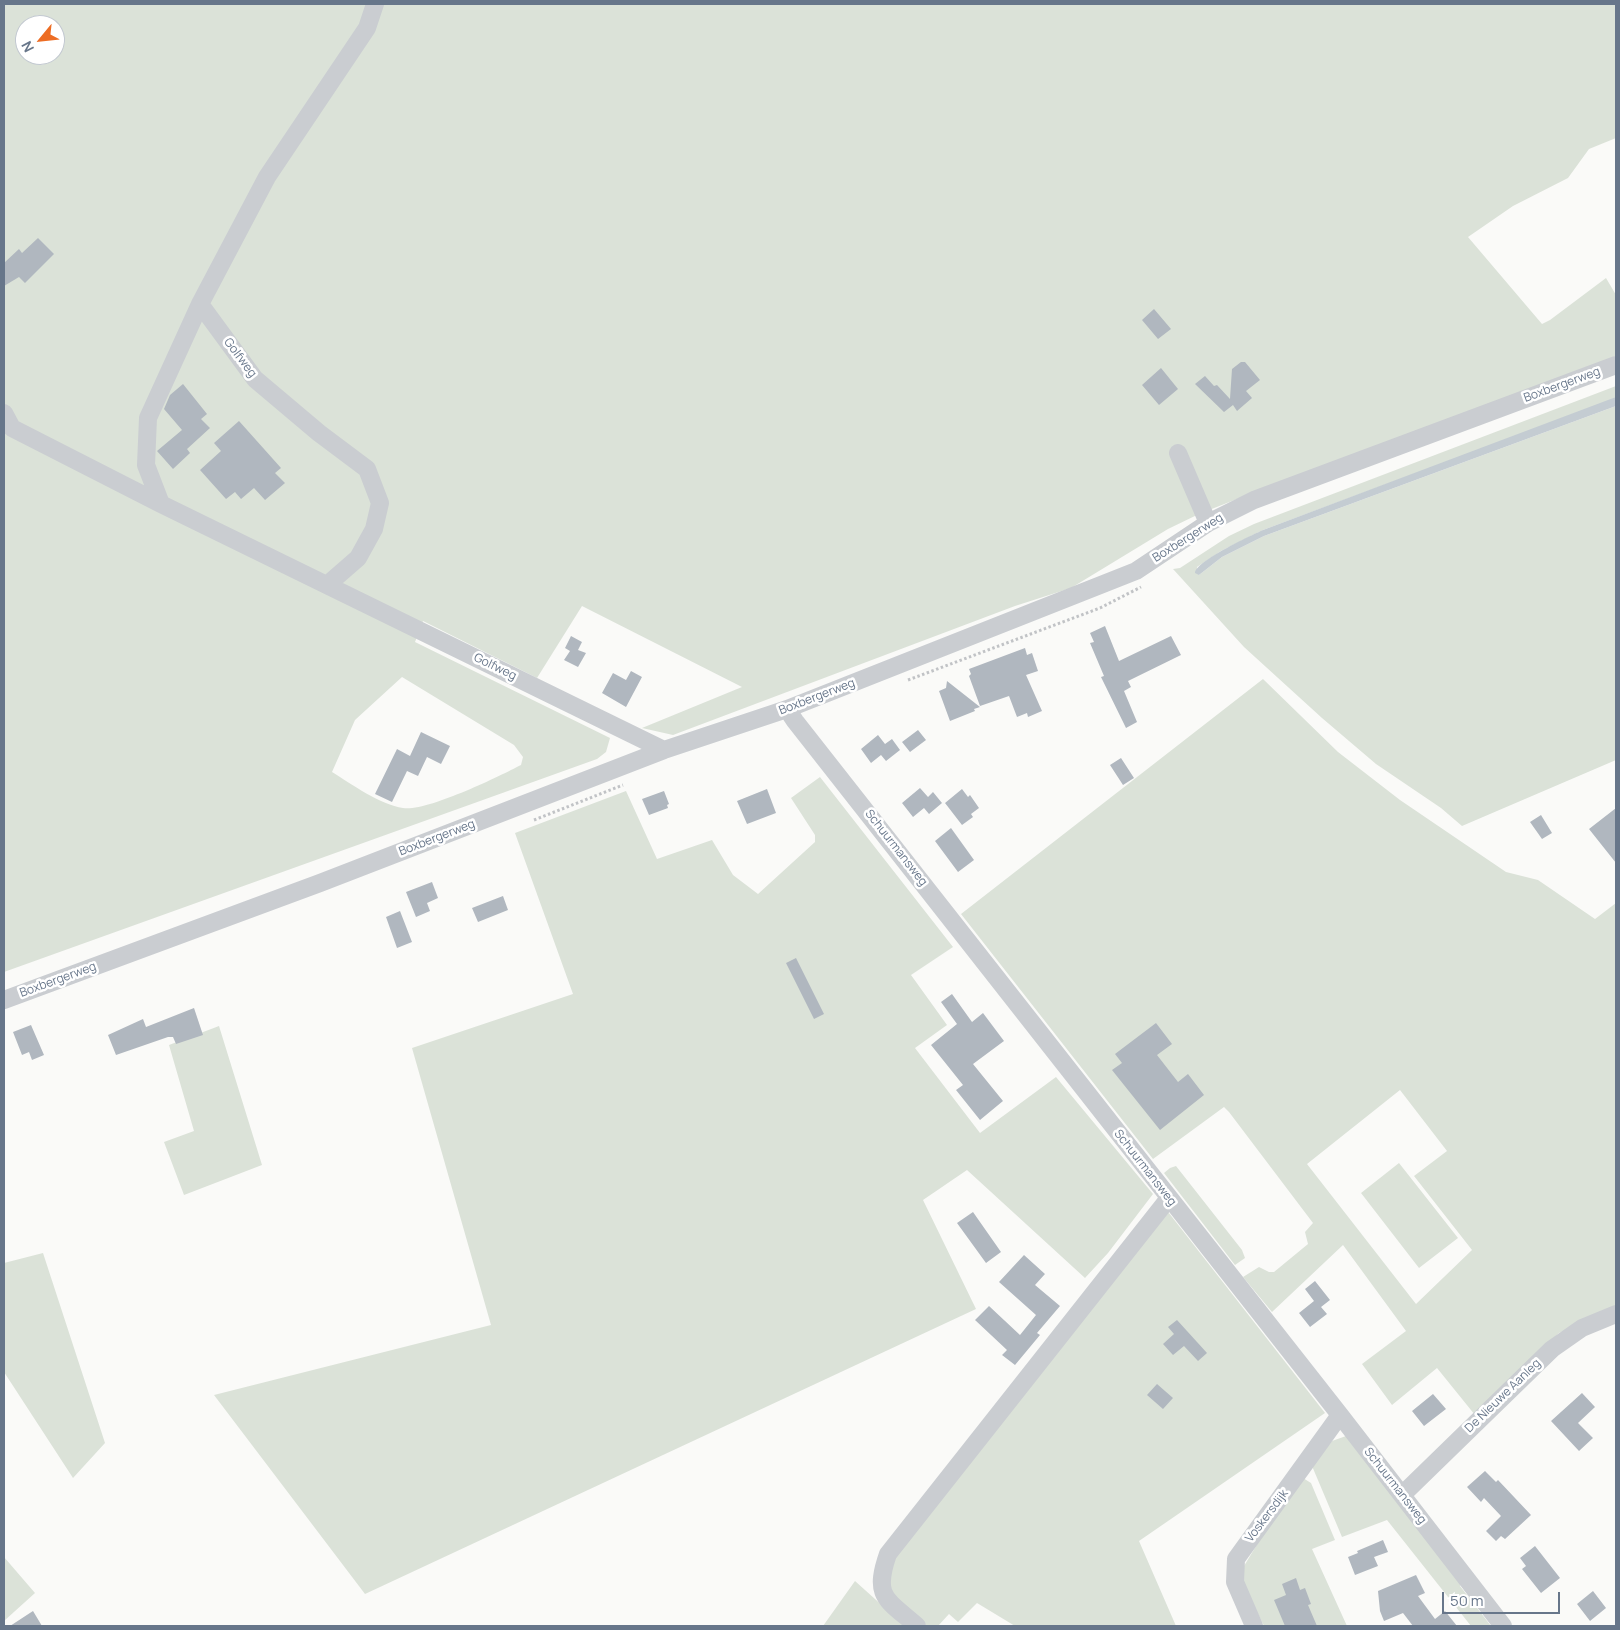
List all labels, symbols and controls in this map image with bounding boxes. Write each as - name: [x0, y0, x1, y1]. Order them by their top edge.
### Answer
- north arrow: [15, 15, 65, 65]
- text: N: [16, 38, 38, 56]
- street label: Golfweg: [220, 335, 260, 381]
- street label: Boxbergerweg: [1522, 364, 1602, 406]
- street label: Boxbergerweg: [1150, 511, 1226, 565]
- street label: Golfweg: [471, 651, 519, 683]
- street label: Boxbergerweg: [777, 676, 857, 718]
- street label: Schuurmansweg: [862, 807, 930, 889]
- street label: Boxbergerweg: [397, 817, 477, 859]
- street label: Boxbergerweg: [18, 959, 98, 1001]
- street label: Schuurmansweg: [1111, 1127, 1179, 1209]
- street label: De Nieuwe Aanleg: [1462, 1356, 1544, 1436]
- street label: Schuurmansweg: [1361, 1445, 1429, 1527]
- street label: Voskersdijk: [1243, 1487, 1291, 1545]
- scale bar: [1445, 1582, 1562, 1614]
- text: 50 m: [1450, 1590, 1484, 1611]

